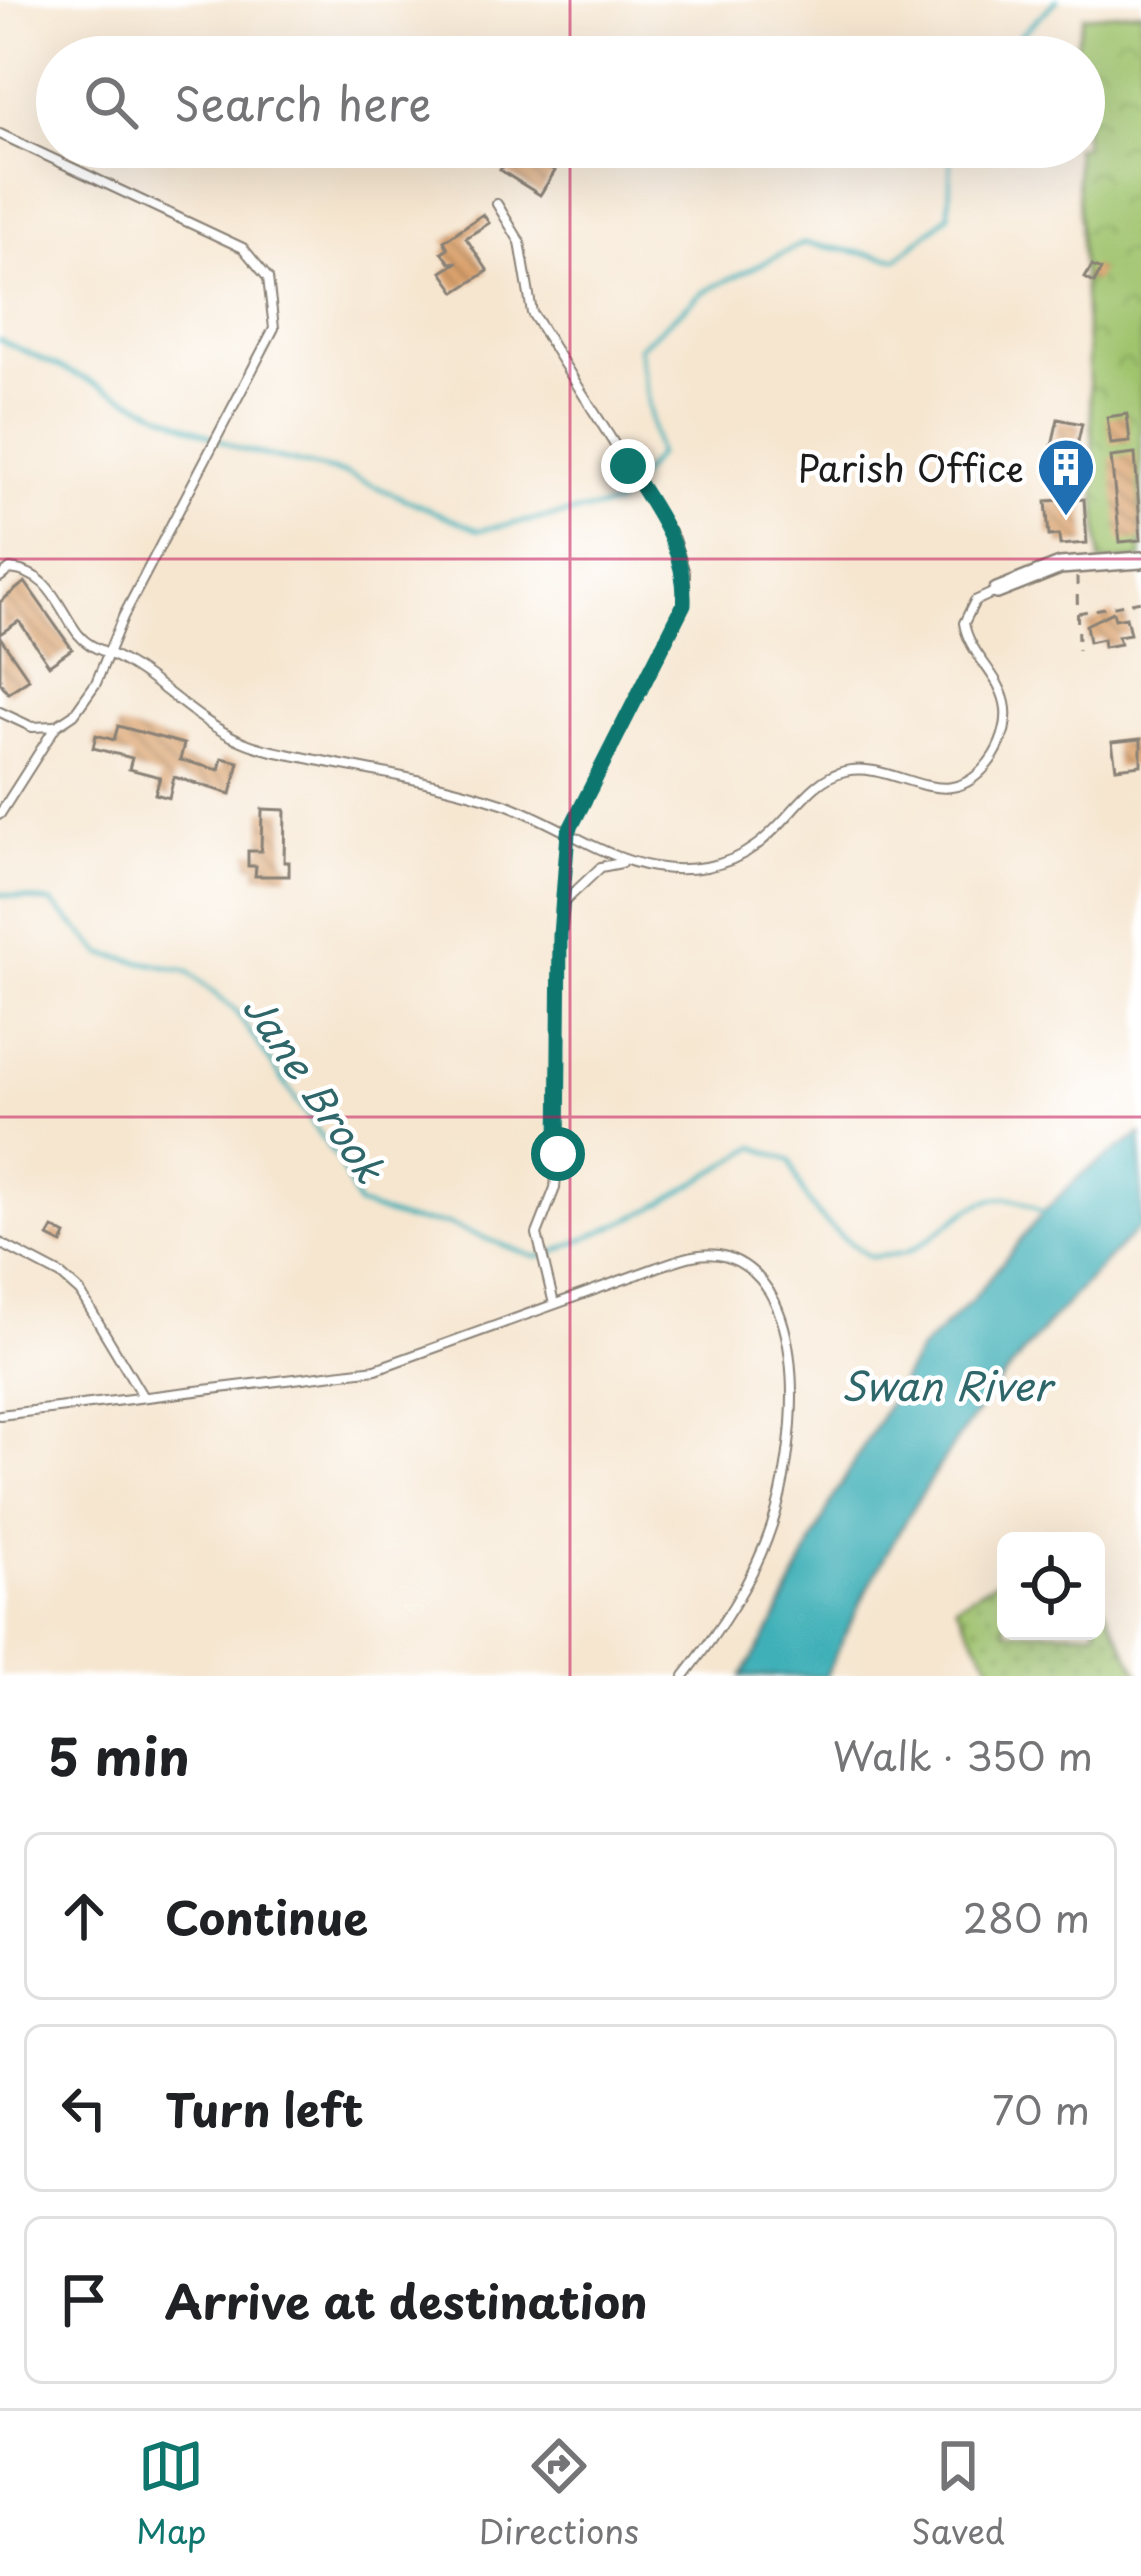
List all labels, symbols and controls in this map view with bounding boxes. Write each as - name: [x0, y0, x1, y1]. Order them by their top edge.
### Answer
- search box: [36, 36, 1105, 168]
- text: Search here: [174, 68, 431, 136]
- icon: search: [78, 69, 144, 135]
- building icon: Parish Office: [1035, 436, 1097, 518]
- route end: [601, 439, 655, 493]
- place label: Parish Office: [798, 440, 1024, 494]
- water label: Jane Brook: [230, 981, 401, 1195]
- route start: [531, 1127, 585, 1181]
- water label: Swan River: [841, 1355, 1057, 1414]
- map controls: [997, 1532, 1105, 1640]
- button: locate: [997, 1532, 1105, 1640]
- text: 5 min: [48, 1716, 190, 1793]
- text: Walk · 350 m: [833, 1725, 1093, 1784]
- text: Continue: [165, 1882, 368, 1950]
- icon: ahead: [51, 1883, 117, 1949]
- text: 280 m: [963, 1887, 1090, 1946]
- text: Turn left: [165, 2074, 364, 2142]
- icon: left: [51, 2075, 117, 2141]
- text: 70 m: [992, 2079, 1090, 2138]
- text: Arrive at destination: [165, 2266, 648, 2334]
- icon: arrive: [51, 2267, 117, 2333]
- tab: Map: [136, 2433, 207, 2555]
- tab: Directions: [479, 2433, 639, 2555]
- tab: Saved: [911, 2433, 1005, 2555]

